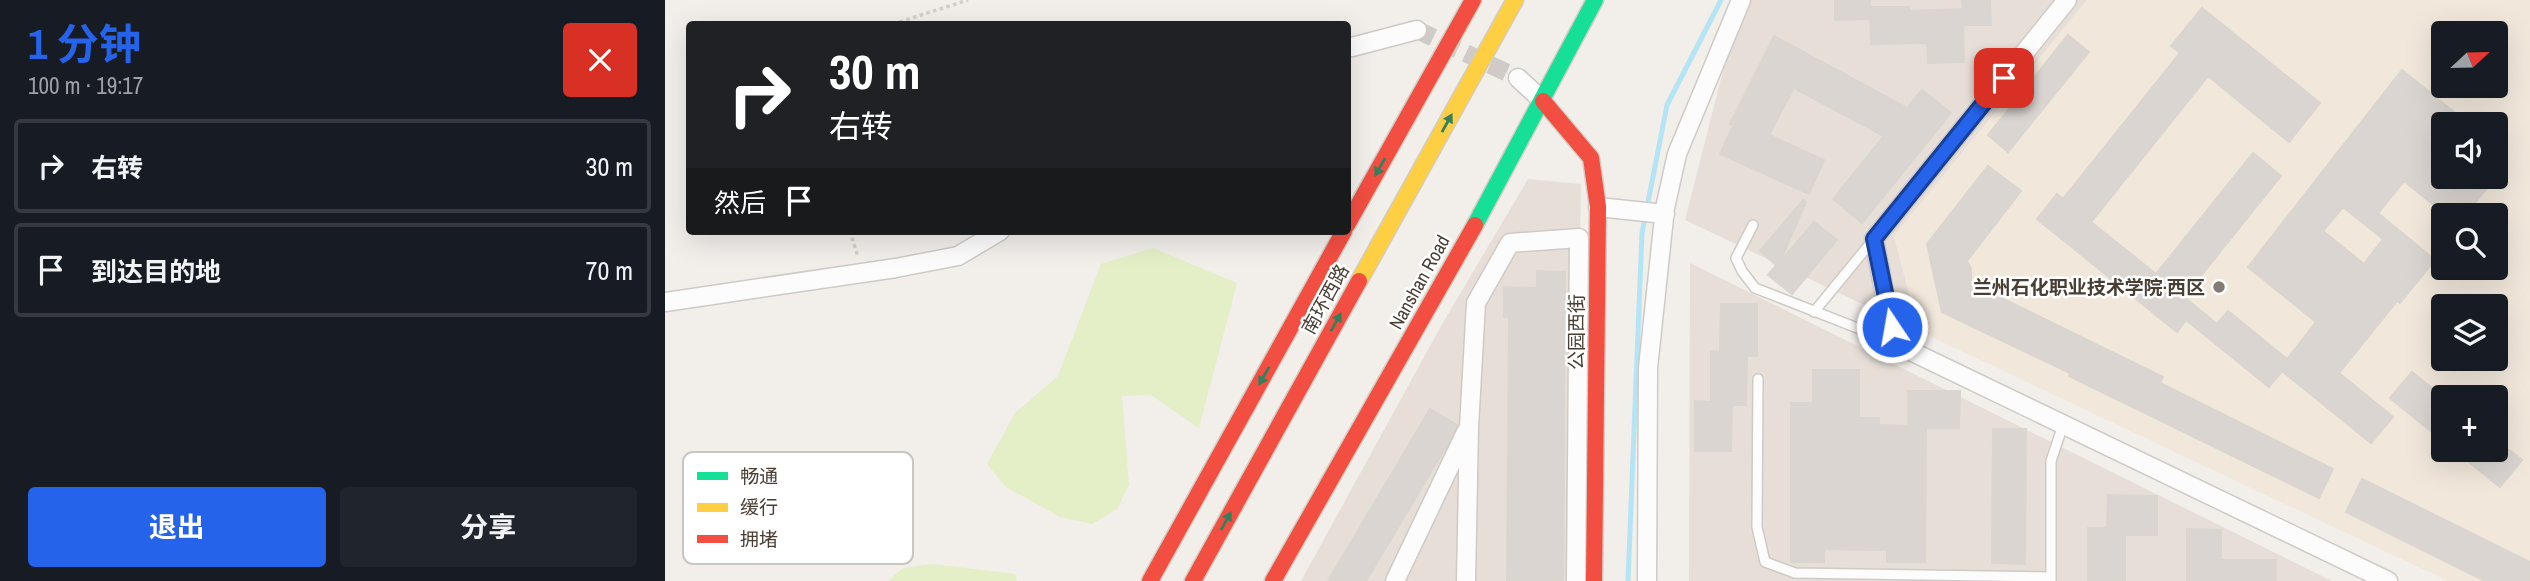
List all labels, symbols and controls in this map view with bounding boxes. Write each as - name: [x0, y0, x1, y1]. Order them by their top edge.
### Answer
- text: 1 分钟: [28, 16, 141, 72]
- north arrow: [2431, 21, 2508, 98]
- map controls: [2431, 21, 2508, 462]
- button: close: [563, 23, 637, 97]
- text: 30 m: [829, 38, 921, 104]
- pin: [1974, 48, 2034, 108]
- icon: right: [714, 49, 805, 140]
- icon: arrive: [1985, 59, 2023, 97]
- text: 100 m · 19:17: [28, 70, 143, 101]
- text: 右转: [829, 105, 893, 148]
- button: sound: [2431, 112, 2508, 189]
- one-way arrow: [1441, 114, 1453, 133]
- icon: right: [32, 147, 70, 185]
- text: 30 m: [586, 149, 633, 184]
- text: 右转: [91, 150, 143, 185]
- one-way arrow: [1374, 157, 1386, 177]
- icon: arrive: [780, 182, 818, 220]
- text: 然后: [714, 185, 766, 220]
- button: search: [2431, 203, 2508, 280]
- street label: Nanshan Road: [1382, 230, 1456, 334]
- icon: arrive: [32, 251, 70, 289]
- text: 70 m: [586, 253, 633, 288]
- text: 到达目的地: [91, 254, 221, 289]
- street label: 南环西路: [1295, 259, 1355, 339]
- place label: 兰州石化职业技术学院·西区: [1973, 274, 2205, 300]
- marker: 兰州石化职业技术学院·西区: [2211, 279, 2227, 295]
- position arrow: [1855, 290, 1929, 364]
- street label: 公园西街: [1563, 294, 1589, 370]
- button: layers: [2431, 294, 2508, 371]
- one-way arrow: [1330, 313, 1342, 332]
- one-way arrow: [1258, 367, 1270, 386]
- button: +: [2431, 385, 2508, 462]
- legend: [683, 452, 913, 564]
- text: 畅通: [740, 463, 778, 489]
- button: 退出: [28, 487, 326, 567]
- button: 分享: [340, 487, 637, 567]
- text: 缓行: [740, 494, 778, 520]
- one-way arrow: [1220, 512, 1232, 531]
- text: 拥堵: [740, 526, 778, 552]

